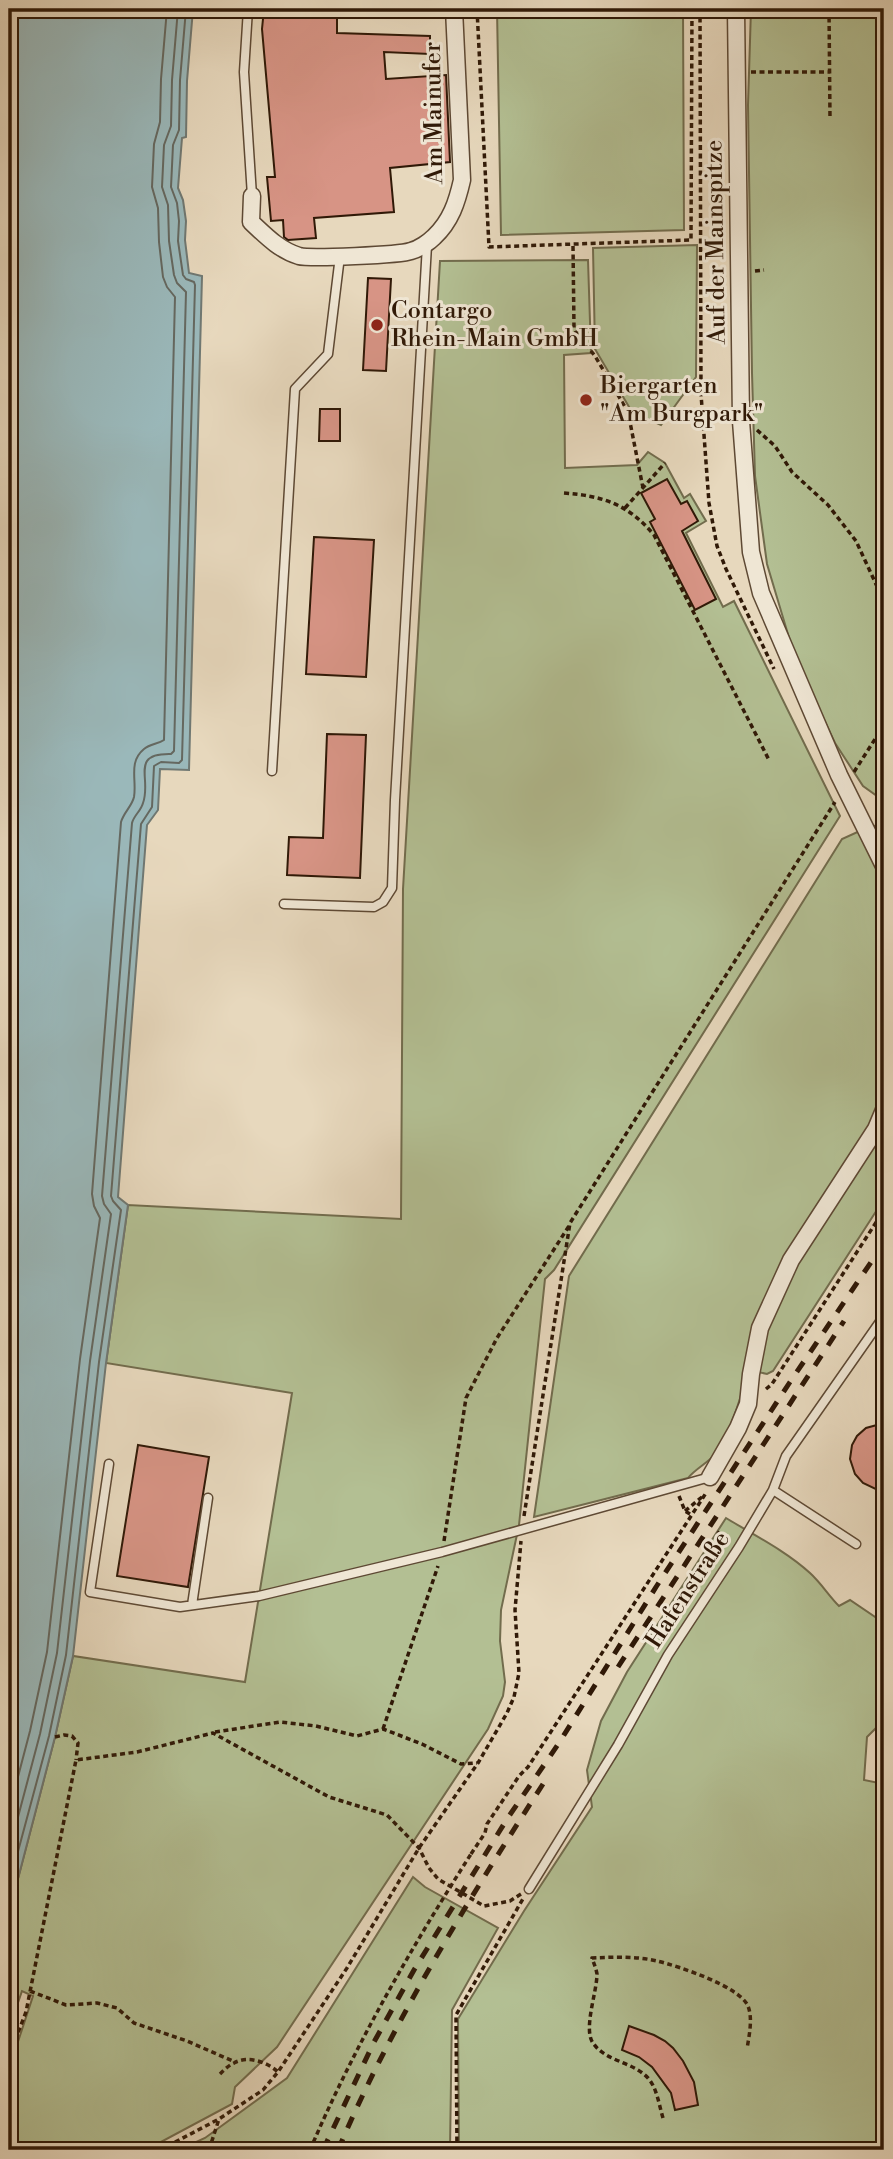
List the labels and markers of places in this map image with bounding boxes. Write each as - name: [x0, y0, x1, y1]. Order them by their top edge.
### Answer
- place label: Contargo Rhein-Main GmbH: [391, 296, 598, 354]
- marker: Contargo Rhein-Main GmbH: [369, 317, 385, 333]
- place label: Biergarten "Am Burgpark": [599, 371, 763, 429]
- marker: Biergarten "Am Burgpark": [578, 392, 594, 408]

